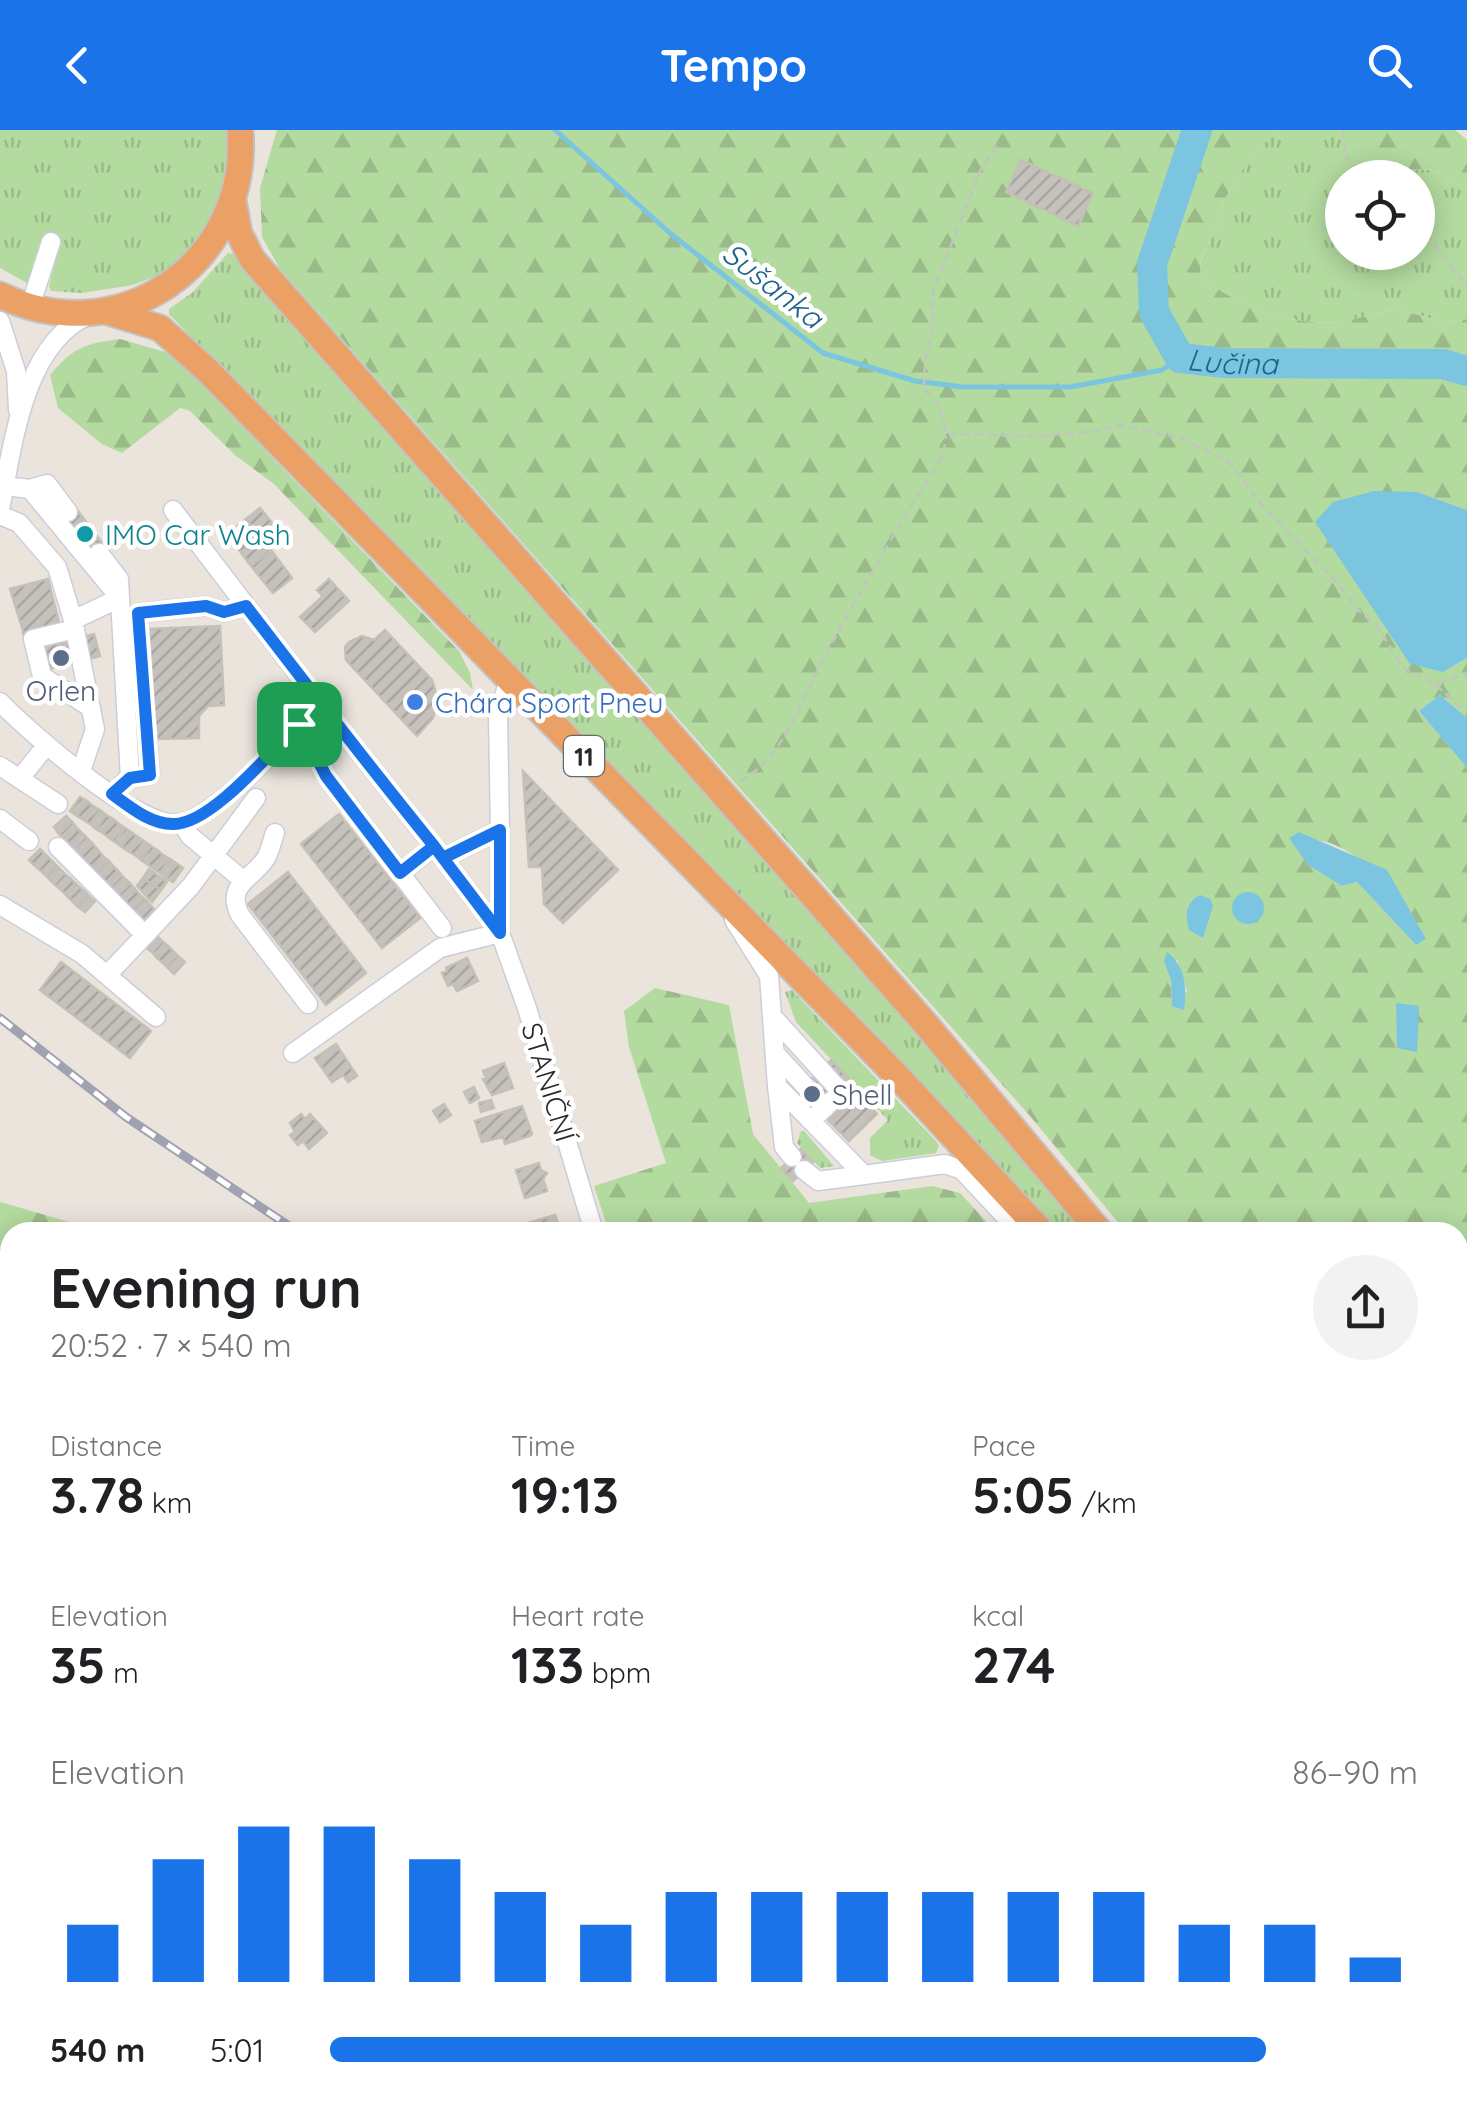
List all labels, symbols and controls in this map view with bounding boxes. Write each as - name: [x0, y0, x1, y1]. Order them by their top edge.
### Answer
- text: Tempo: [660, 37, 807, 93]
- icon: back: [50, 38, 105, 93]
- icon: search: [1362, 38, 1417, 93]
- map controls: [1325, 160, 1435, 270]
- button: locate: [1325, 160, 1435, 270]
- water label: Sušanka: [715, 234, 832, 337]
- water label: Lučina: [1185, 340, 1280, 382]
- place label: IMO Car Wash: [105, 517, 291, 552]
- marker: IMO Car Wash: [74, 523, 96, 545]
- marker: Orlen: [50, 647, 72, 669]
- place label: Orlen: [26, 673, 96, 708]
- pin: [257, 682, 342, 767]
- place label: Chára Sport Pneu: [435, 685, 663, 720]
- marker: Chára Sport Pneu: [404, 691, 426, 713]
- icon: arrive: [272, 697, 327, 752]
- road number: 11: [564, 736, 604, 776]
- street label: STANIČNÍ: [514, 1018, 584, 1147]
- place label: Shell: [832, 1077, 892, 1112]
- marker: Shell: [801, 1083, 823, 1105]
- text: Evening run: [50, 1253, 362, 1322]
- button: share: [1313, 1255, 1418, 1360]
- text: 20:52 · 7 × 540 m: [50, 1325, 292, 1365]
- text: Distance: [50, 1428, 162, 1463]
- text: Time: [511, 1428, 575, 1463]
- text: Pace: [972, 1428, 1036, 1463]
- text: 3.78: [50, 1463, 144, 1526]
- text: 19:13: [511, 1463, 619, 1526]
- text: 5:05: [972, 1463, 1074, 1526]
- text: km: [144, 1485, 192, 1520]
- text: /km: [1074, 1485, 1137, 1520]
- text: Elevation: [50, 1598, 168, 1633]
- text: Heart rate: [511, 1598, 645, 1633]
- text: kcal: [972, 1598, 1024, 1633]
- text: 35: [50, 1633, 106, 1696]
- text: 133: [511, 1633, 584, 1696]
- text: 274: [972, 1633, 1055, 1696]
- text: m: [106, 1655, 139, 1690]
- text: bpm: [584, 1655, 651, 1690]
- text: Elevation: [50, 1752, 185, 1792]
- text: 86–90 m: [1292, 1752, 1418, 1792]
- text: 540 m: [50, 2030, 145, 2070]
- text: 5:01: [210, 2030, 264, 2070]

